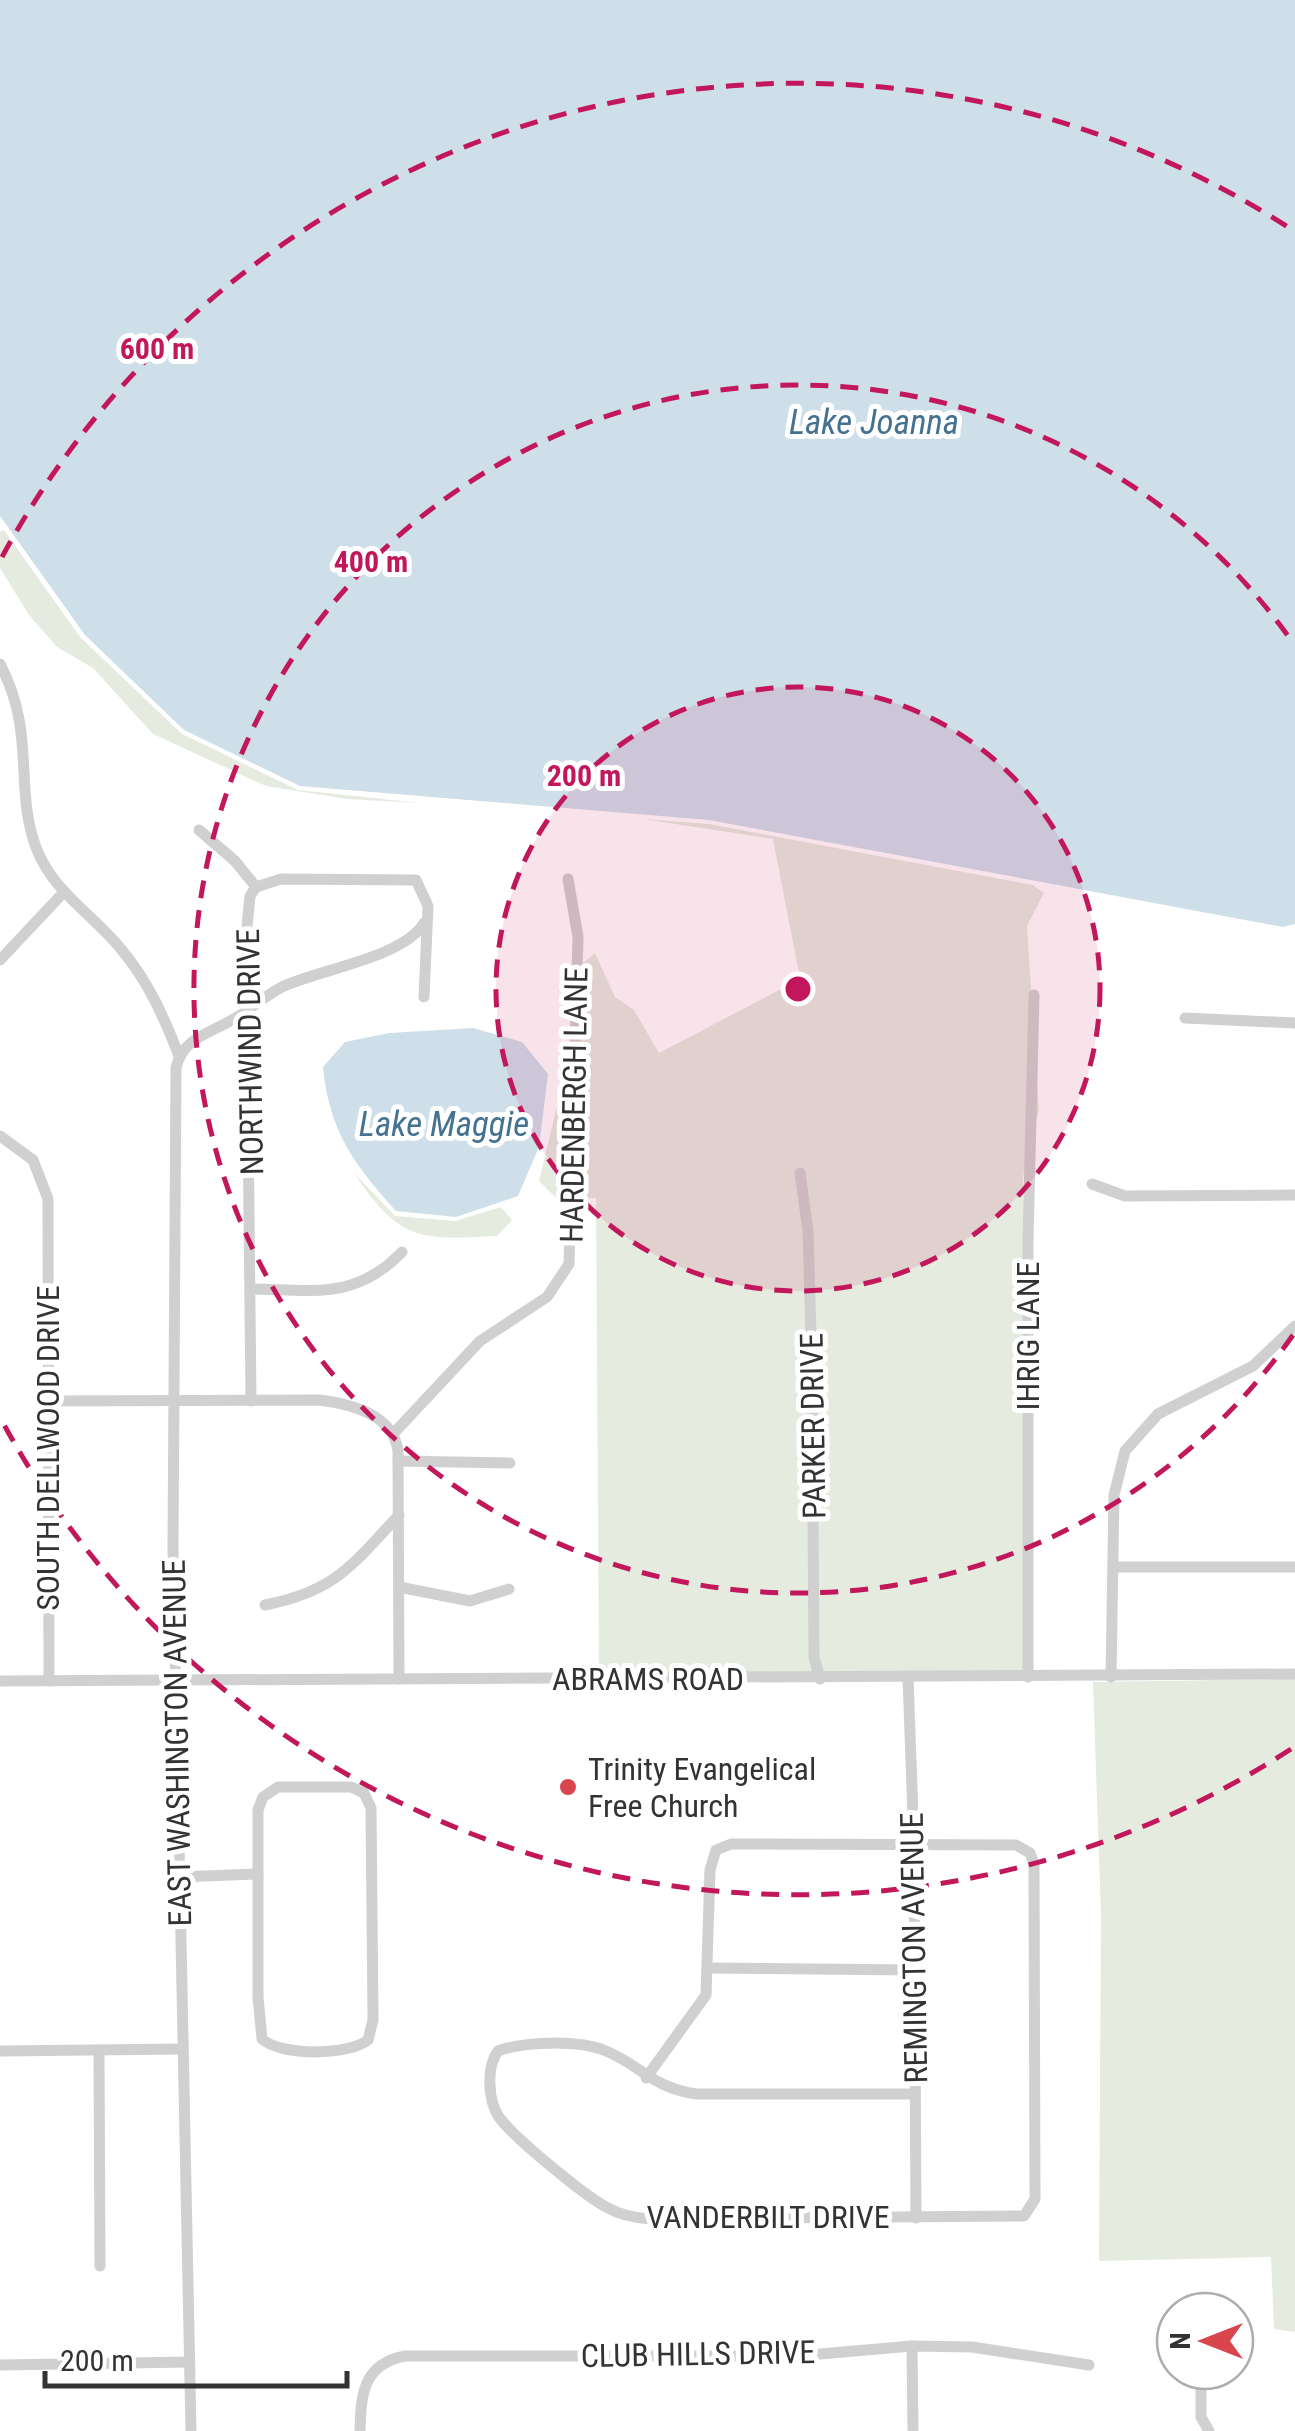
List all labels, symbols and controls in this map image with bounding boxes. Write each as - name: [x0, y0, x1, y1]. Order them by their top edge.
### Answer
- text: 600 m: [120, 331, 194, 366]
- water label: Lake Joanna: [789, 402, 959, 443]
- text: 400 m: [334, 544, 408, 579]
- text: 200 m: [547, 758, 621, 793]
- street label: NORTHWIND DRIVE: [229, 929, 271, 1175]
- street label: HARDENBERGH LANE: [553, 967, 595, 1243]
- centre of rings: [780, 971, 816, 1007]
- water label: Lake Maggie: [359, 1104, 529, 1145]
- street label: IHRIG LANE: [1009, 1262, 1047, 1410]
- street label: SOUTH DELLWOOD DRIVE: [29, 1285, 67, 1611]
- street label: PARKER DRIVE: [792, 1333, 834, 1519]
- street label: EAST WASHINGTON AVENUE: [155, 1559, 199, 1927]
- street label: ABRAMS ROAD: [552, 1660, 744, 1698]
- place label: Trinity Evangelical Free Church: [588, 1750, 816, 1825]
- marker: Trinity Evangelical Free Church: [557, 1776, 579, 1798]
- street label: REMINGTON AVENUE: [893, 1812, 935, 2084]
- street label: VANDERBILT DRIVE: [646, 2198, 890, 2236]
- north arrow: [1155, 2291, 1255, 2391]
- scale bar: [45, 2326, 348, 2388]
- text: N: [1164, 2332, 1197, 2350]
- street label: CLUB HILLS DRIVE: [580, 2333, 816, 2375]
- text: 200 m: [60, 2343, 134, 2378]

